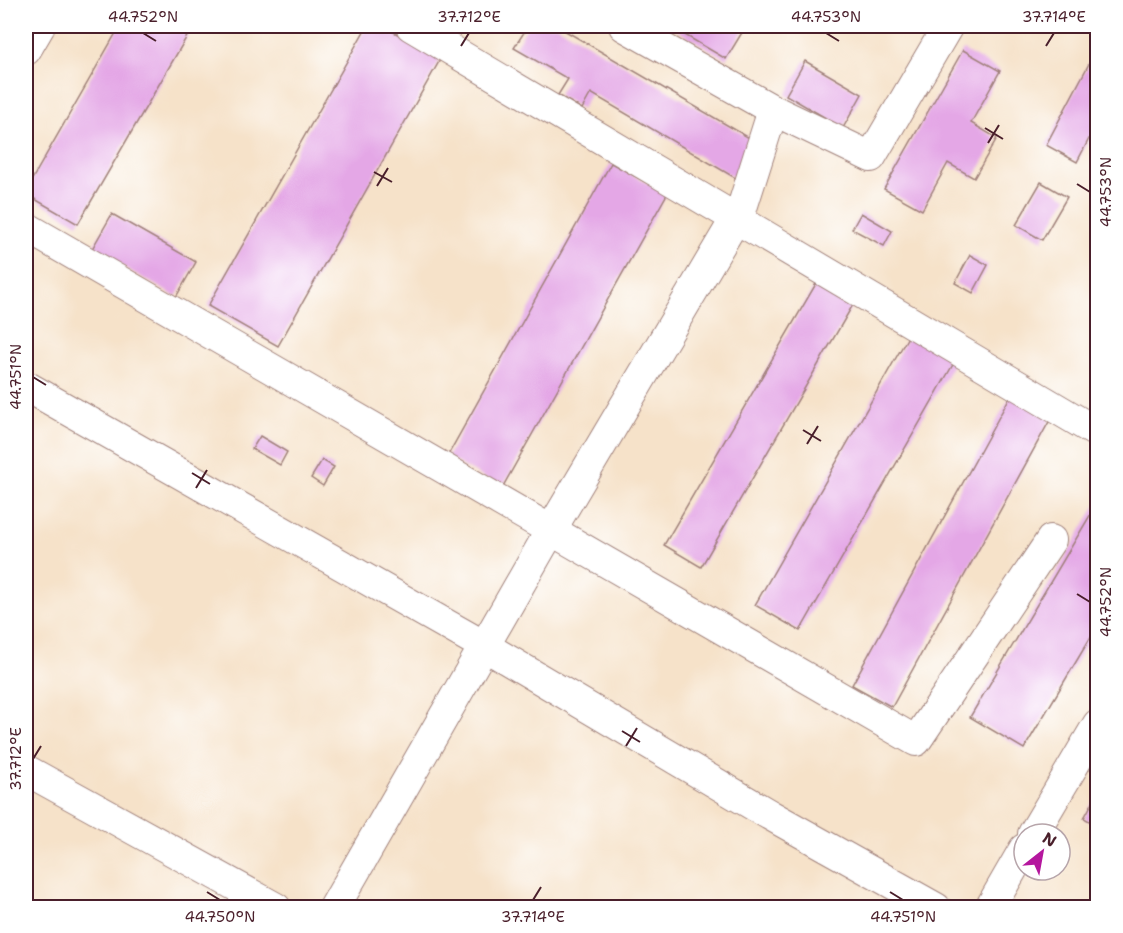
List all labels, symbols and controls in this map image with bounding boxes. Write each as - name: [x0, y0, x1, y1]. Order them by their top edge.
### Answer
- text: 44.752°N: [108, 7, 178, 27]
- text: 37.712°E: [437, 7, 501, 27]
- text: 44.753°N: [791, 7, 861, 27]
- text: 37.714°E: [1022, 7, 1086, 27]
- text: 44.753°N: [1096, 157, 1116, 227]
- text: 44.751°N: [6, 344, 26, 410]
- text: 44.752°N: [1096, 567, 1116, 637]
- text: 37.712°E: [6, 727, 26, 791]
- north arrow: [1012, 822, 1072, 882]
- text: N: [1039, 827, 1060, 852]
- text: 44.750°N: [185, 907, 255, 927]
- text: 37.714°E: [501, 907, 565, 927]
- text: 44.751°N: [870, 907, 936, 927]

